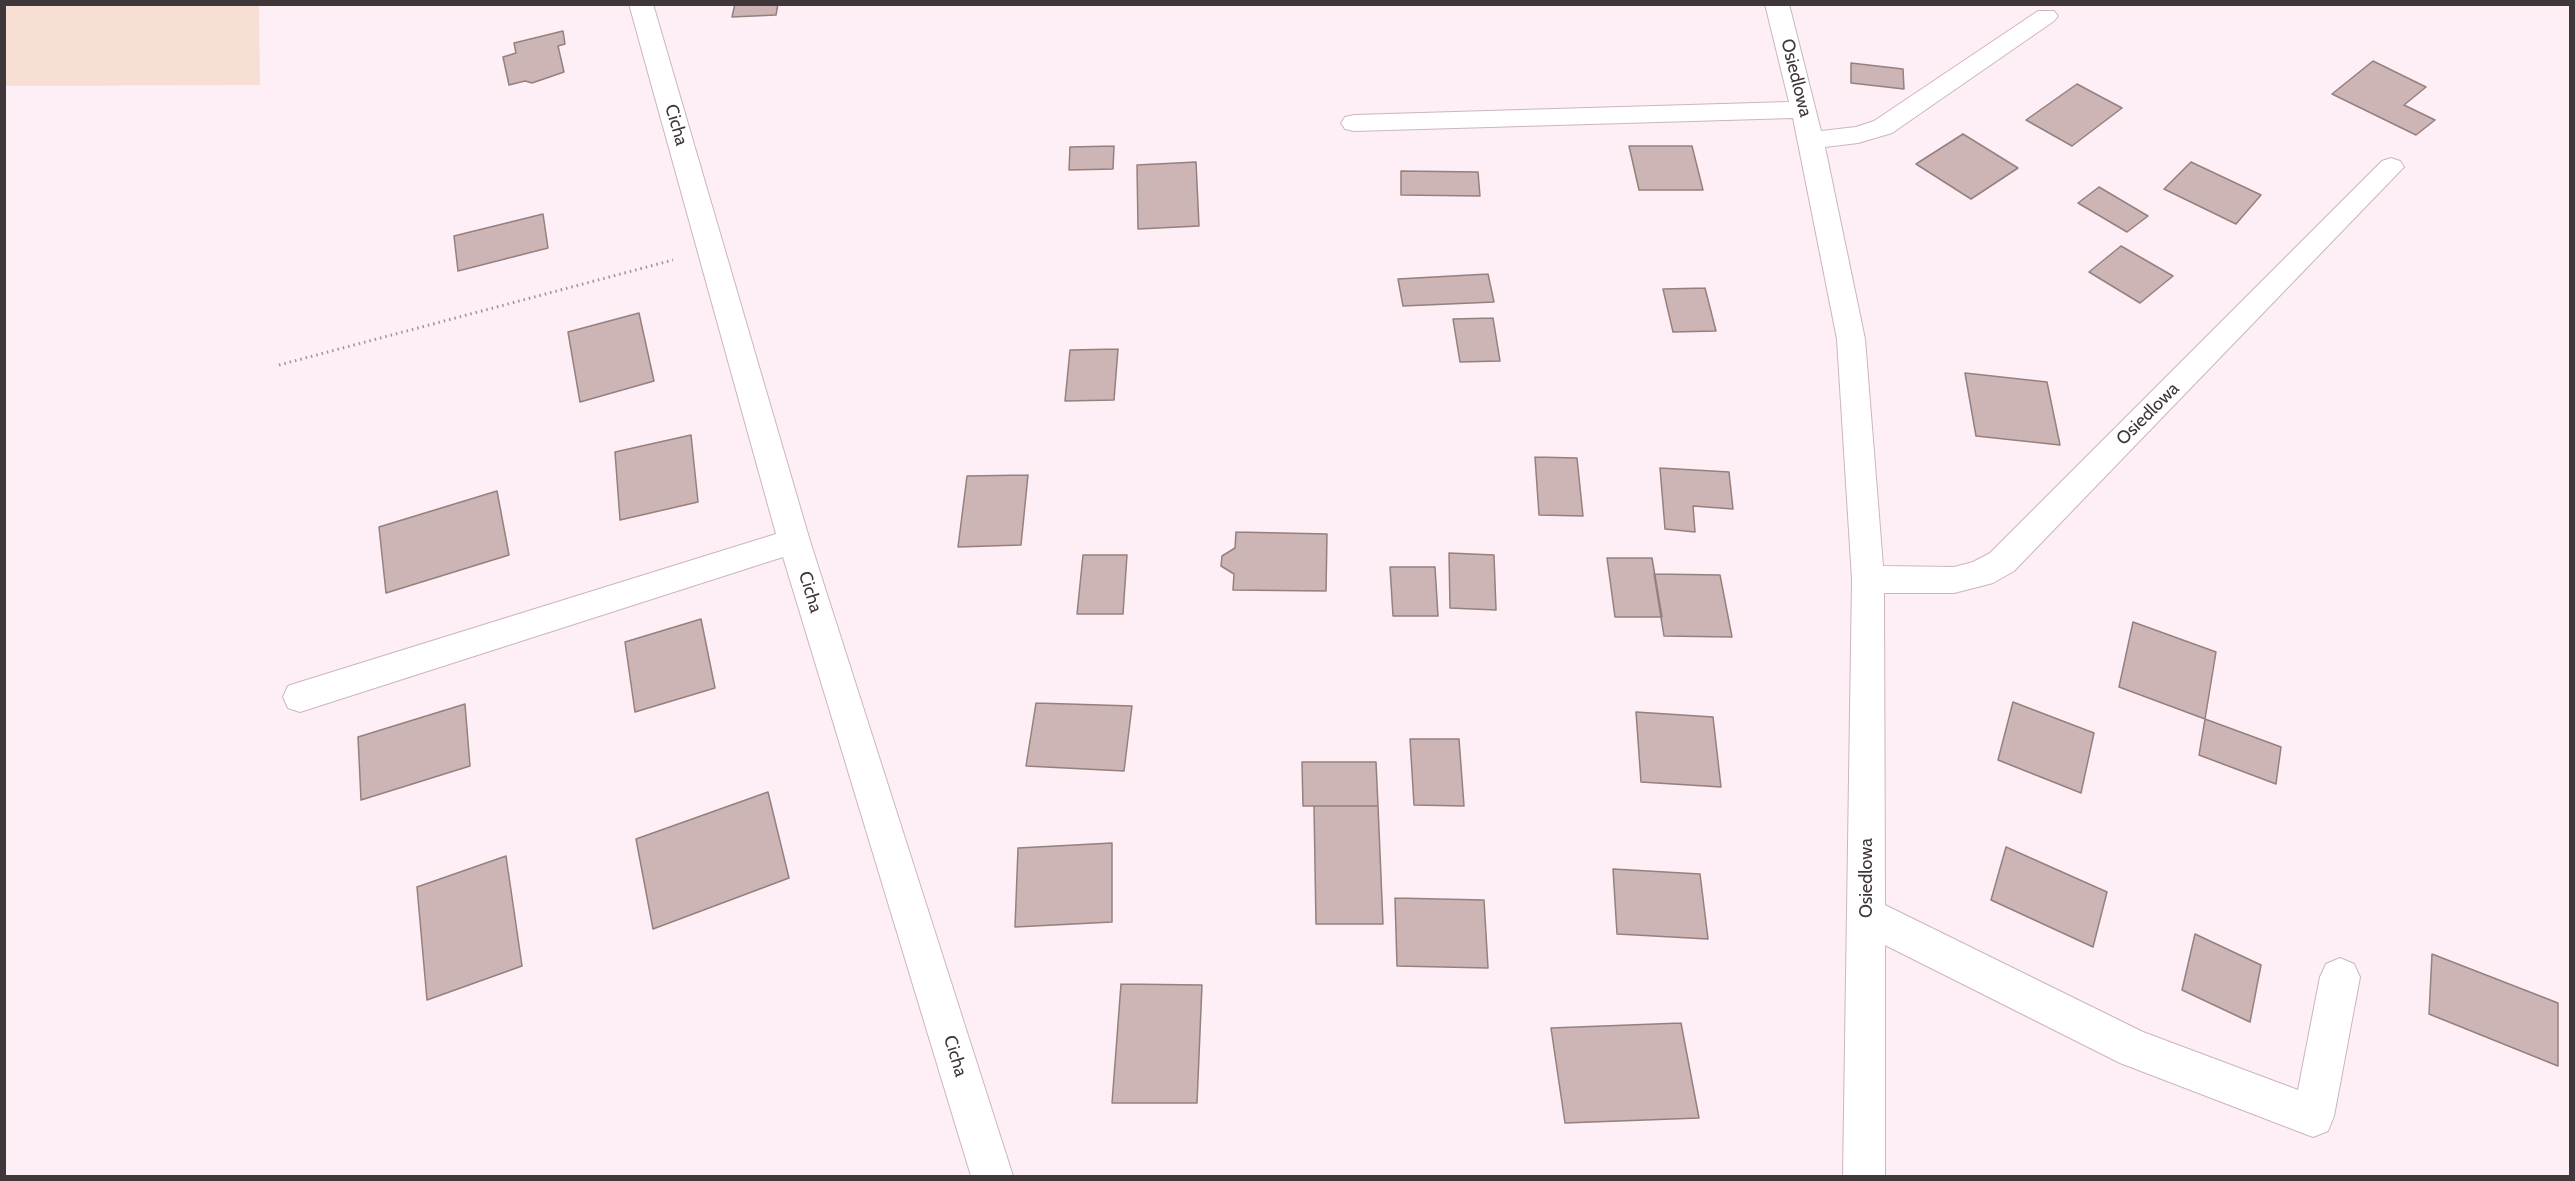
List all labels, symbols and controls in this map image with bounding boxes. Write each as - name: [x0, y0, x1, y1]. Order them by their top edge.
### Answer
- street label: Osiedlowa: [1776, 37, 1816, 119]
- street label: Cicha: [660, 102, 692, 148]
- street label: Osiedlowa: [2112, 378, 2184, 450]
- street label: Cicha: [794, 569, 826, 615]
- street label: Osiedlowa: [1856, 838, 1878, 918]
- street label: Cicha: [939, 1033, 971, 1079]

